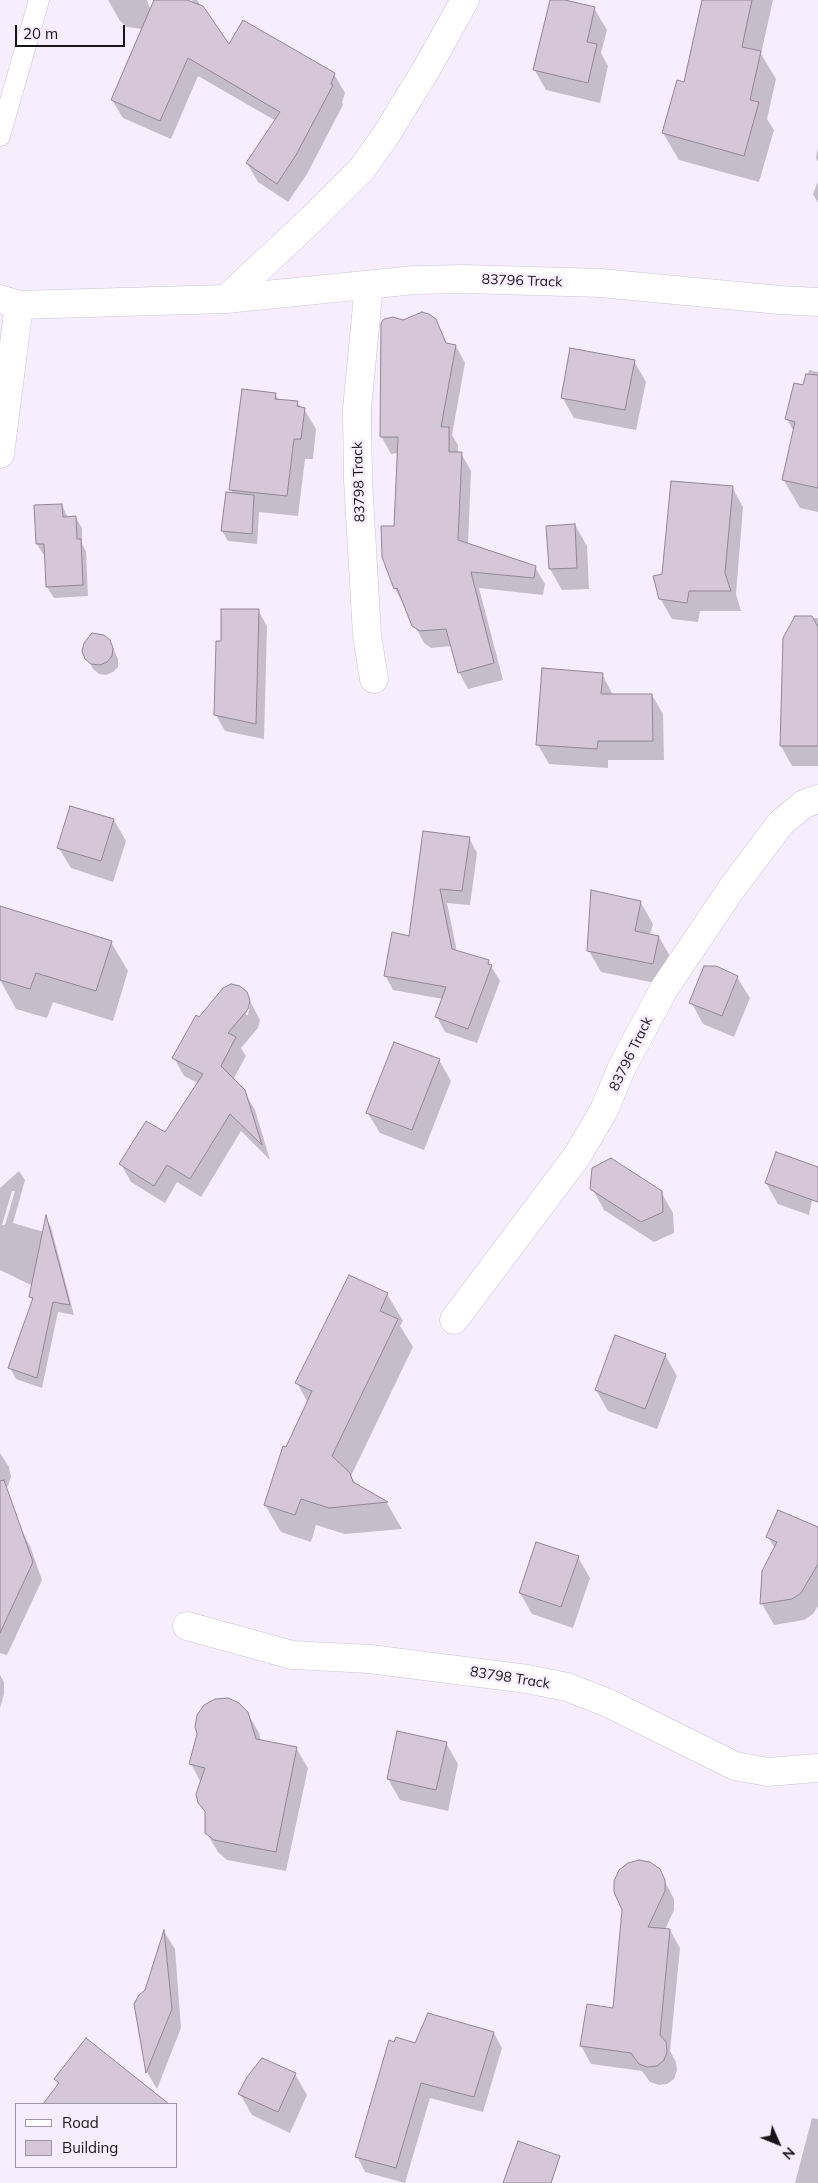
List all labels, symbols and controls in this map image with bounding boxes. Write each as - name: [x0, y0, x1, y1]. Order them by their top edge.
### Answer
- scale bar: [18, 15, 128, 47]
- text: 20 m: [23, 24, 58, 43]
- street label: 83796 Track: [481, 271, 563, 291]
- street label: 83798 Track: [349, 441, 369, 523]
- street label: 83796 Track: [606, 1014, 656, 1094]
- street label: 83798 Track: [469, 1663, 551, 1693]
- legend: [15, 2103, 178, 2168]
- text: Road: [62, 2113, 99, 2132]
- north arrow: [753, 2118, 803, 2168]
- text: Building: [62, 2138, 118, 2157]
- text: N: [779, 2143, 799, 2163]

